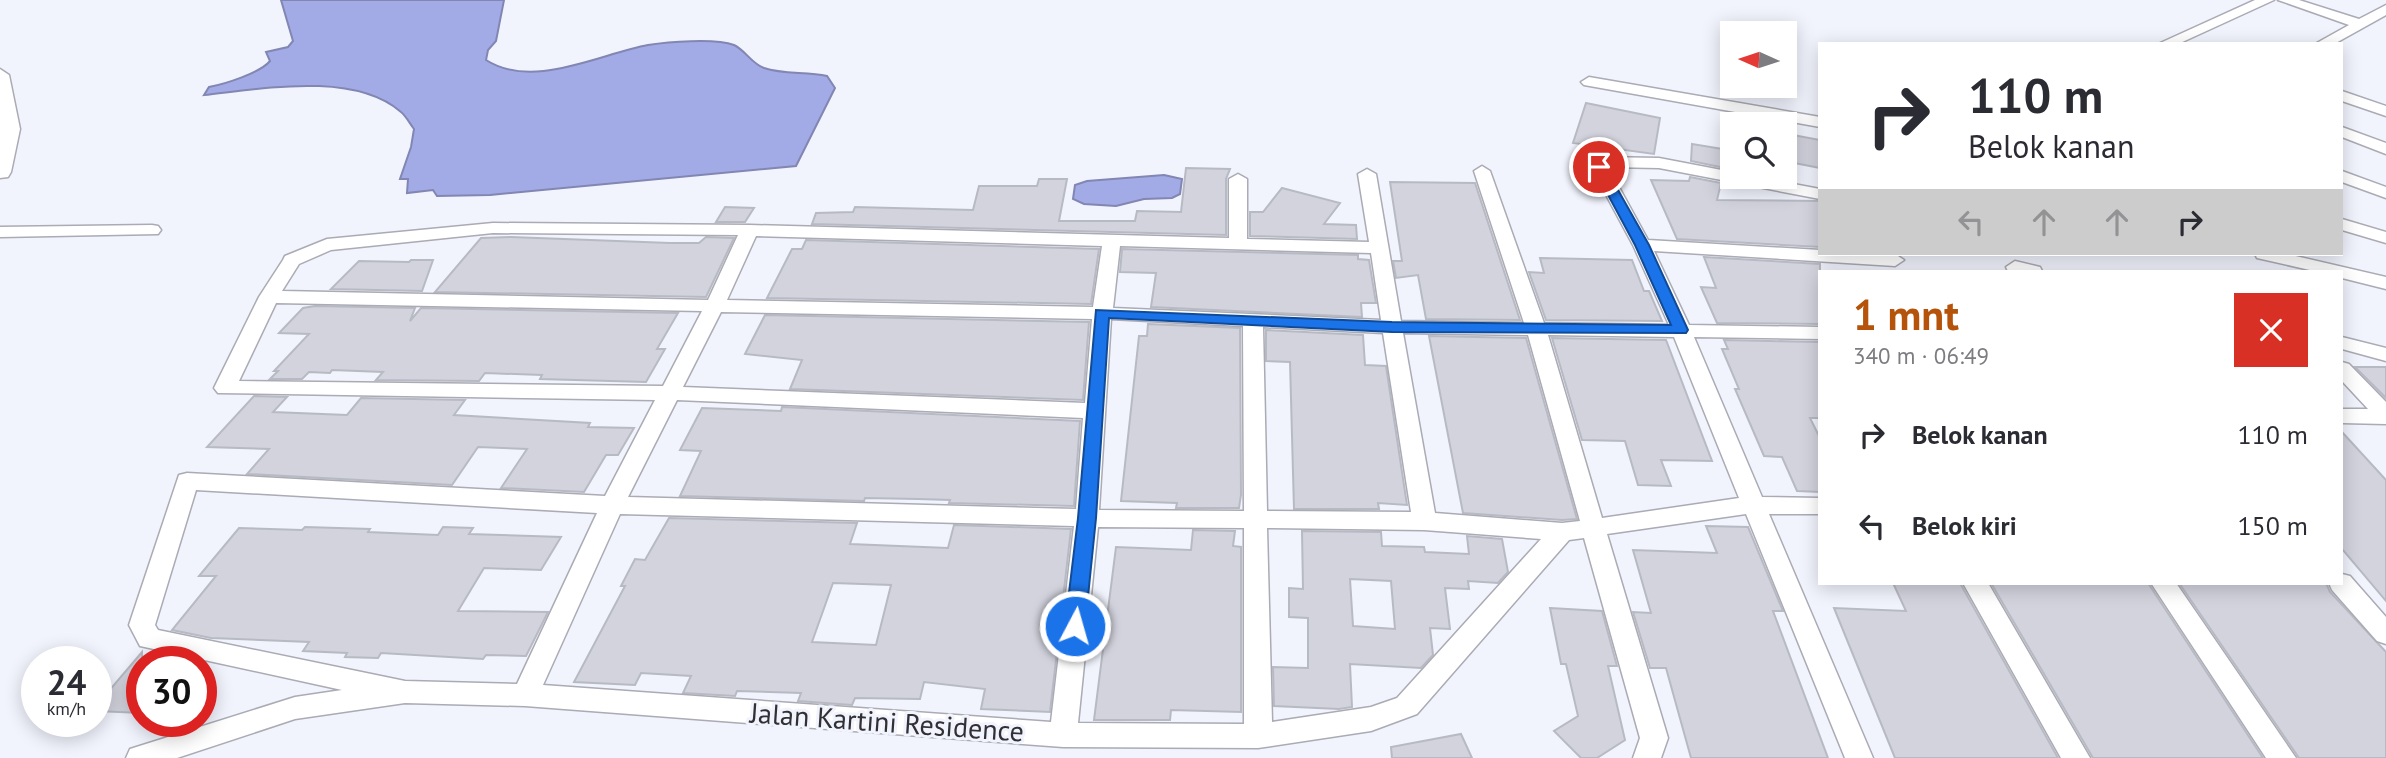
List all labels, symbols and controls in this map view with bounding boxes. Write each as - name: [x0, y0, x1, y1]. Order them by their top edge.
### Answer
- north arrow: [1720, 21, 1797, 98]
- map controls: [1720, 21, 1797, 189]
- text: 110 m: [1968, 63, 2103, 127]
- icon: right: [1853, 70, 1944, 161]
- button: search: [1720, 112, 1797, 189]
- text: Belok kanan: [1968, 125, 2134, 167]
- pin: [1569, 137, 1629, 197]
- icon: arrive: [1580, 148, 1618, 186]
- icon: left: [1952, 203, 1990, 241]
- icon: ahead: [2025, 203, 2063, 241]
- icon: ahead: [2098, 203, 2136, 241]
- icon: right: [2171, 203, 2209, 241]
- text: 1 mnt: [1853, 287, 1959, 342]
- button: close: [2234, 293, 2308, 367]
- text: 340 m · 06:49: [1853, 341, 1989, 370]
- icon: right: [1853, 416, 1891, 454]
- text: Belok kanan: [1912, 418, 2048, 451]
- text: 110 m: [2237, 418, 2308, 451]
- icon: left: [1853, 507, 1891, 545]
- text: Belok kiri: [1912, 509, 2017, 542]
- text: 150 m: [2237, 509, 2308, 542]
- position arrow: [1038, 589, 1112, 663]
- speed limit sign: 30: [126, 646, 217, 737]
- text: 24: [47, 659, 86, 705]
- street label: Jalan Kartini Residence: [748, 693, 1025, 750]
- text: km/h: [47, 697, 86, 720]

